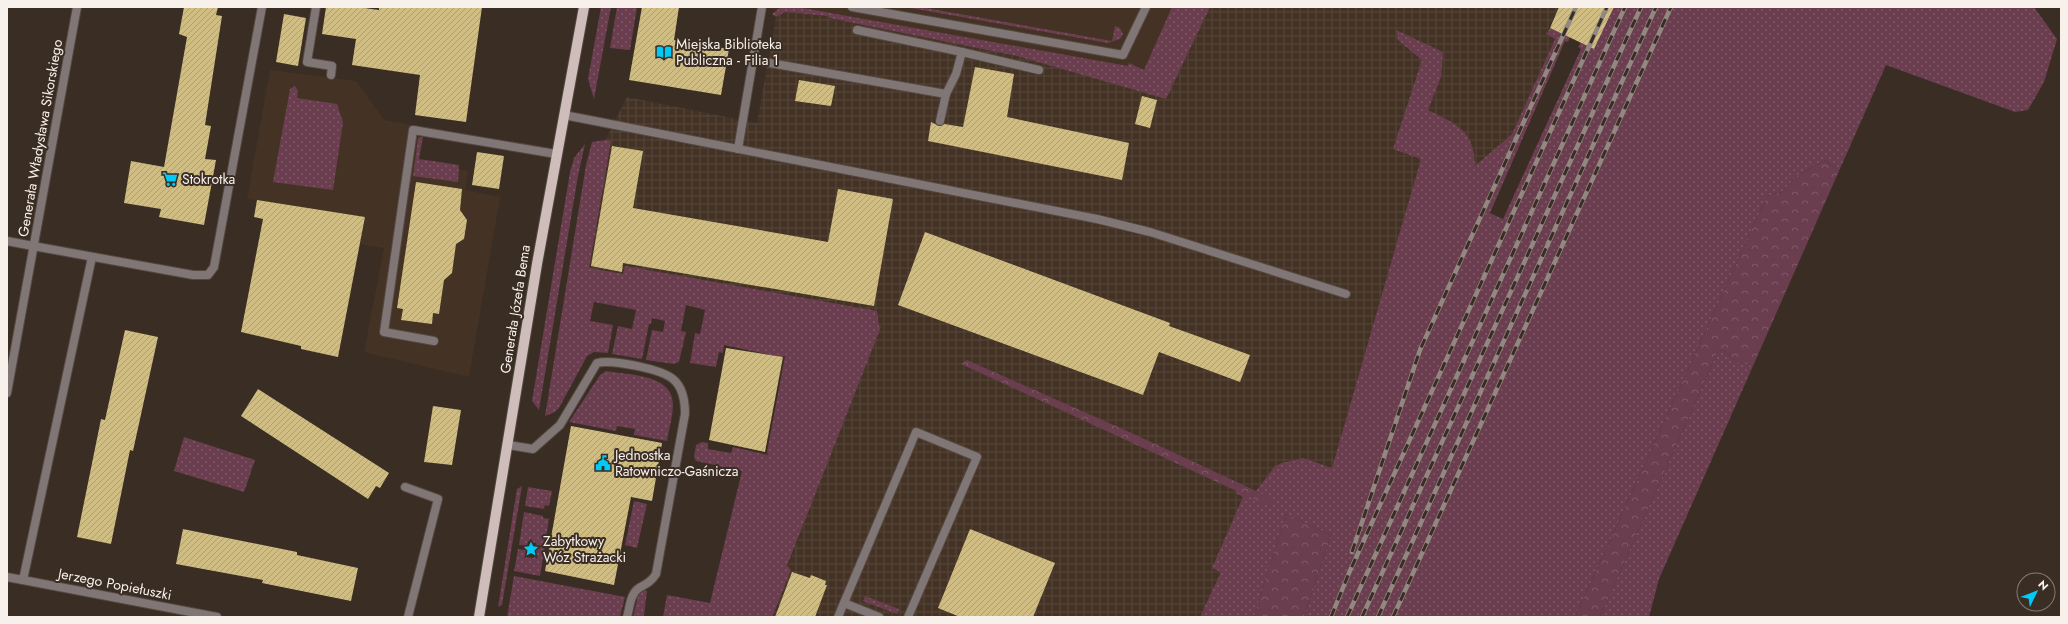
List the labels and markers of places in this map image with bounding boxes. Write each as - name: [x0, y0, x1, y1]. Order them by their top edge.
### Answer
- place label: Miejska Biblioteka Publiczna - Filia 1: [676, 34, 782, 70]
- library icon: Miejska Biblioteka Publiczna - Filia 1: [655, 43, 673, 61]
- place label: Stokrotka: [182, 169, 235, 189]
- supermarket icon: Stokrotka: [161, 170, 179, 188]
- place label: Jednostka Ratowniczo-Gaśnicza: [613, 445, 738, 481]
- public building icon: Jednostka Ratowniczo-Gaśnicza: [594, 454, 612, 472]
- place label: Zabytkowy Wóz Strażacki: [543, 531, 626, 567]
- place icon: Zabytkowy Wóz Strażacki: [522, 540, 540, 558]

